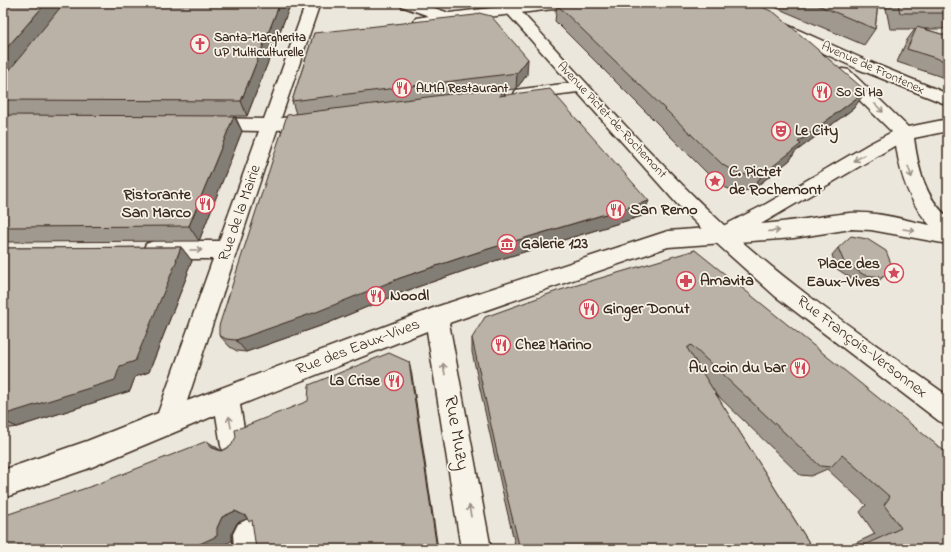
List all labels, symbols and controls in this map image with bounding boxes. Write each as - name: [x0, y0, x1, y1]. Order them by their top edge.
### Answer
- place label: Santa-Margherita UP Multiculturelle: [214, 28, 306, 62]
- church icon: Santa-Margherita UP Multiculturelle: [189, 33, 211, 55]
- street label: Avenue de Frontenex: [818, 37, 928, 99]
- street label: Avenue Pictet-de-Rochemont: [553, 57, 672, 183]
- restaurant icon: ALMA Restaurant: [391, 77, 413, 99]
- place label: ALMA Restaurant: [416, 79, 509, 98]
- restaurant icon: So Si Ha: [811, 81, 833, 103]
- place label: So Si Ha: [836, 83, 883, 102]
- one-way arrow: [874, 103, 884, 113]
- place label: Le City: [795, 119, 838, 144]
- theatre icon: Le City: [770, 120, 792, 142]
- one-way arrow: [853, 154, 865, 162]
- place label: C. Pictet de Rochemont: [729, 160, 823, 202]
- street label: Rue de la Mairie: [212, 161, 268, 265]
- one-way arrow: [907, 166, 914, 179]
- place icon: C. Pictet de Rochemont: [704, 170, 726, 192]
- place label: Ristorante San Marco: [121, 183, 192, 225]
- restaurant icon: Ristorante San Marco: [194, 193, 216, 215]
- place label: San Remo: [630, 198, 698, 222]
- restaurant icon: San Remo: [605, 199, 627, 221]
- one-way arrow: [902, 226, 915, 234]
- one-way arrow: [767, 228, 780, 235]
- place label: Galerie 123: [521, 232, 589, 256]
- museum icon: Galerie 123: [496, 233, 518, 255]
- one-way arrow: [189, 246, 202, 254]
- place label: Place des Eaux-Vives: [806, 252, 880, 294]
- place icon: Place des Eaux-Vives: [883, 262, 905, 284]
- place label: Amavita: [700, 269, 754, 293]
- pharmacy icon: Amavita: [675, 270, 697, 292]
- place label: Noodl: [390, 284, 429, 308]
- restaurant icon: Noodl: [365, 285, 387, 307]
- street label: Rue François-Versonnex: [792, 290, 932, 404]
- place label: Ginger Donut: [603, 297, 690, 322]
- restaurant icon: Ginger Donut: [578, 298, 600, 320]
- street label: Rue des Eaux-Vives: [292, 312, 424, 382]
- place label: Chez Marino: [515, 333, 592, 357]
- restaurant icon: Chez Marino: [490, 334, 512, 356]
- place label: Au coin du bar: [689, 356, 787, 380]
- restaurant icon: Au coin du bar: [789, 357, 811, 379]
- one-way arrow: [440, 363, 448, 376]
- place label: La Crise: [330, 369, 381, 393]
- restaurant icon: La Crise: [383, 370, 405, 392]
- street label: Rue Muzy: [435, 394, 476, 473]
- one-way arrow: [226, 416, 234, 429]
- one-way arrow: [465, 505, 473, 518]

